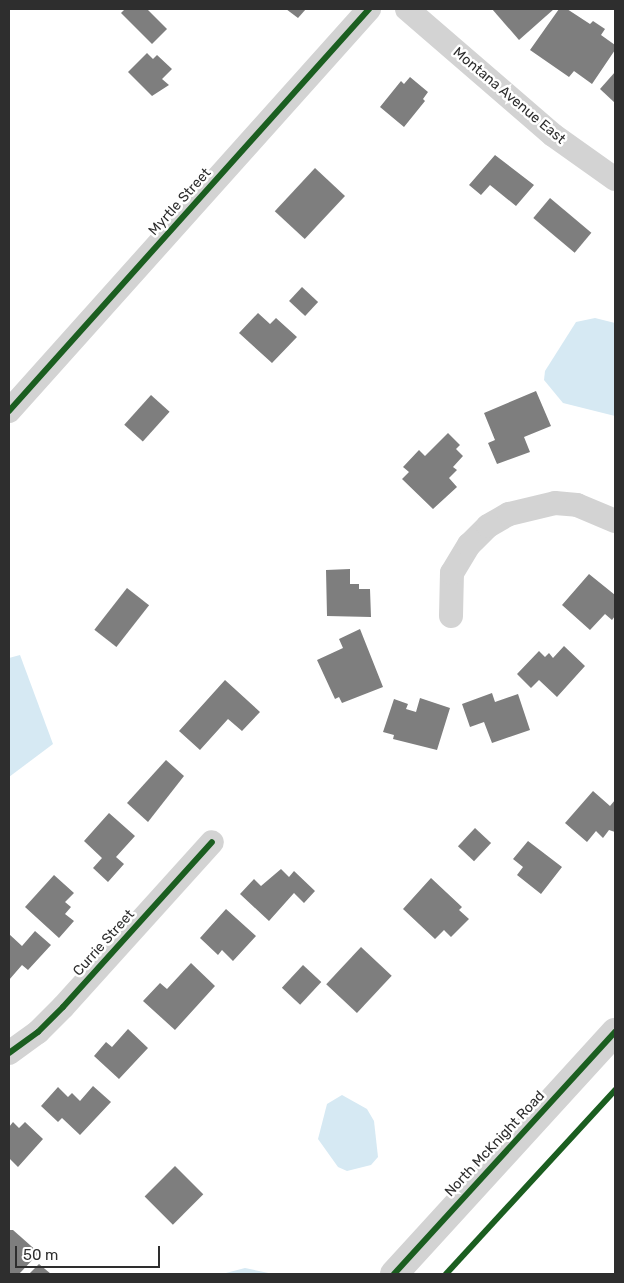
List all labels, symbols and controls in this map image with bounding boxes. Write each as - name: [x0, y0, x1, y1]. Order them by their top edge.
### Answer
- street label: Montana Avenue East: [449, 44, 569, 148]
- street label: Myrtle Street: [145, 165, 215, 239]
- street label: Currie Street: [70, 906, 138, 980]
- street label: North McKnight Road: [442, 1088, 548, 1200]
- scale bar: [18, 1236, 162, 1268]
- text: 50 m: [23, 1246, 58, 1264]

